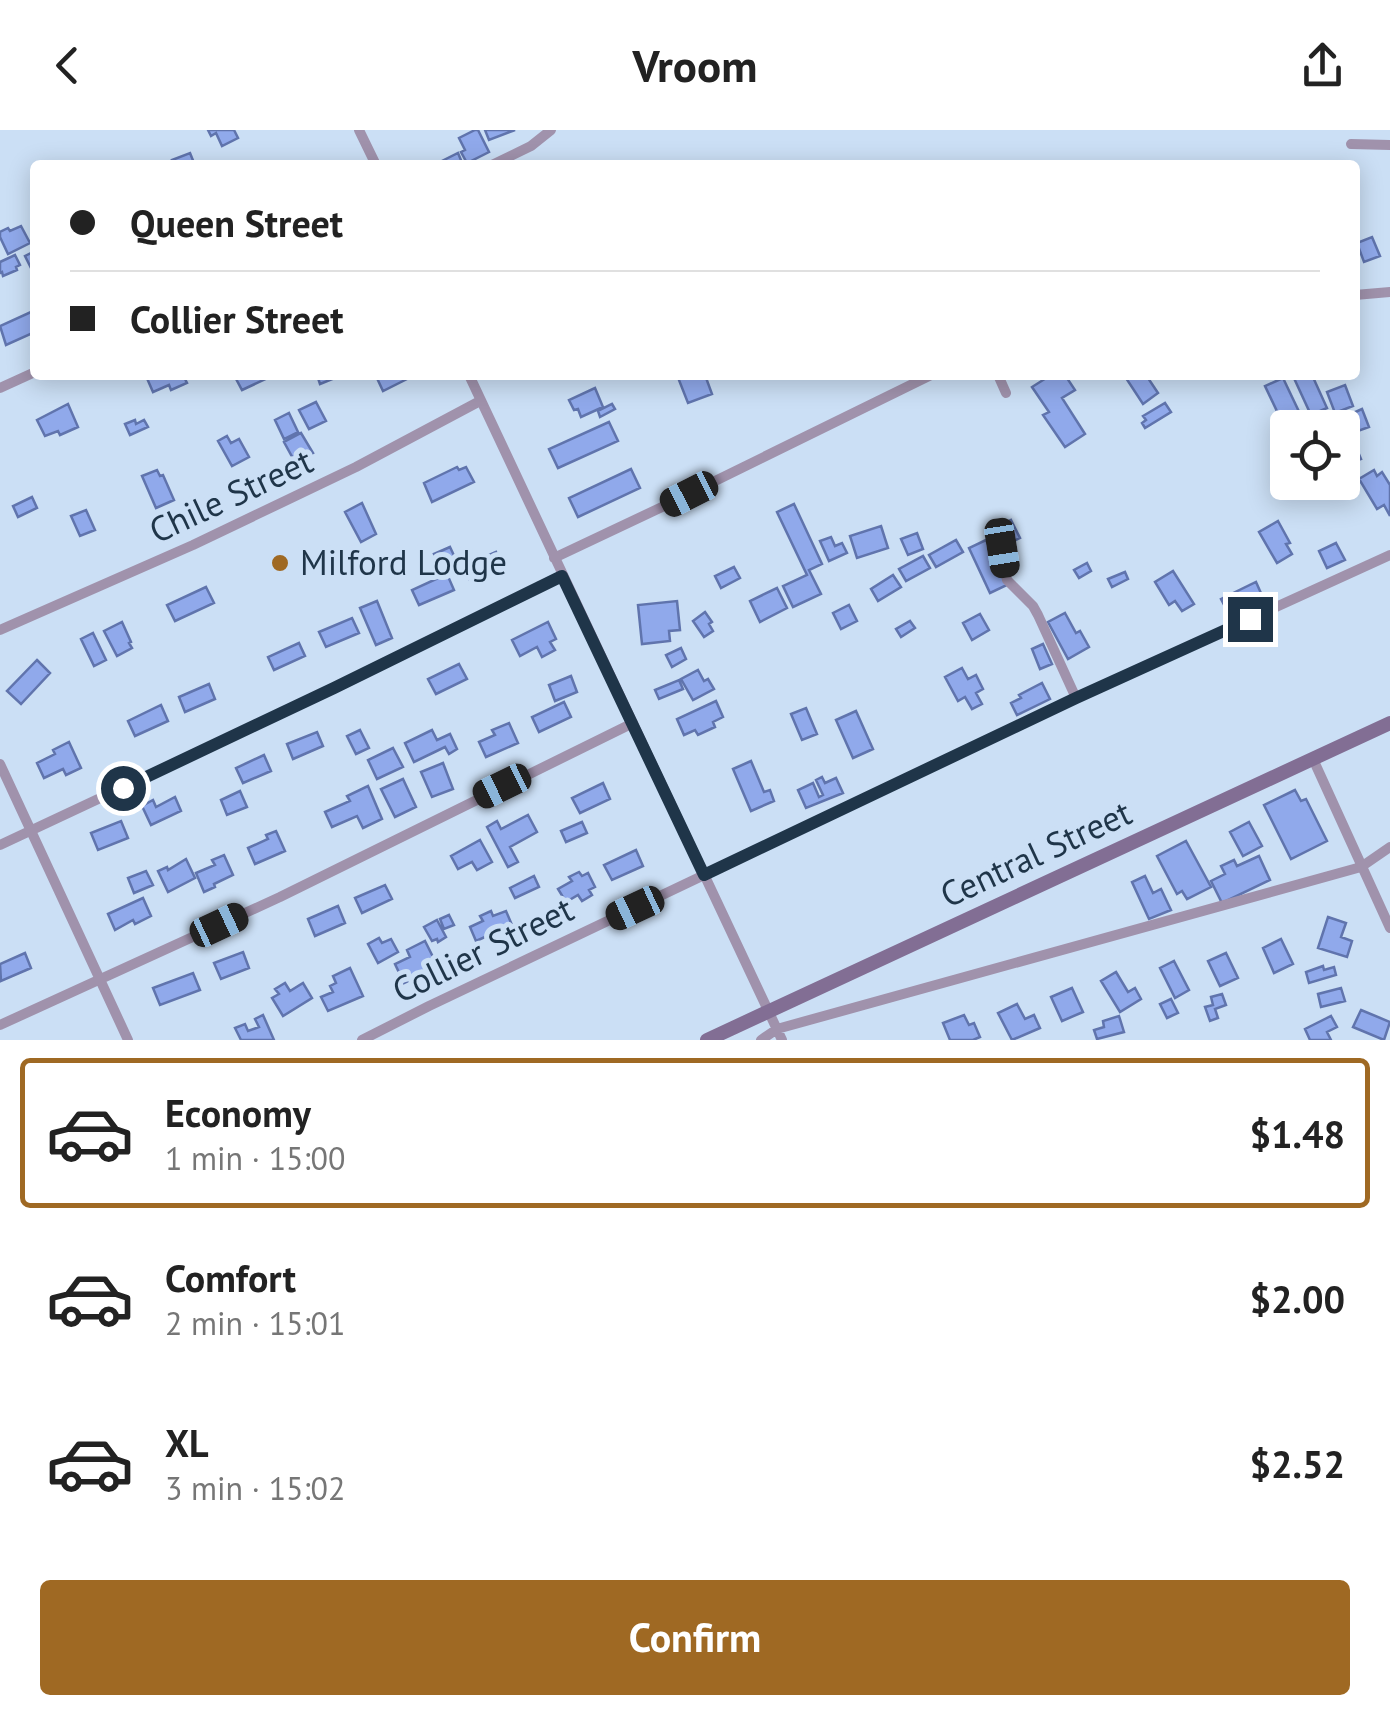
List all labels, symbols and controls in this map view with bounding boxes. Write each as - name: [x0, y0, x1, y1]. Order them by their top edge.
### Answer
- text: Vroom: [633, 36, 757, 94]
- icon: back: [40, 38, 95, 93]
- icon: share: [1295, 38, 1350, 93]
- text: Queen Street: [130, 198, 343, 247]
- text: Collier Street: [130, 294, 344, 343]
- map controls: [1270, 410, 1360, 500]
- button: locate: [1270, 410, 1360, 500]
- street label: Chile Street: [141, 437, 320, 553]
- car: [655, 467, 723, 521]
- car: [982, 516, 1022, 580]
- place label: Milford Lodge: [300, 539, 507, 585]
- marker: Milford Lodge: [269, 552, 291, 574]
- route end: [1228, 597, 1273, 642]
- car: [468, 759, 536, 813]
- route start: [101, 766, 146, 811]
- street label: Central Street: [933, 789, 1139, 917]
- car: [601, 882, 669, 934]
- street label: Collier Street: [385, 885, 581, 1013]
- car: [185, 899, 253, 951]
- icon: car: [45, 1088, 135, 1178]
- text: Economy: [165, 1088, 311, 1137]
- text: $1.48: [1249, 1109, 1345, 1158]
- text: 1 min · 15:00: [165, 1137, 345, 1179]
- icon: car: [45, 1253, 135, 1343]
- text: Comfort: [165, 1253, 296, 1302]
- text: $2.00: [1249, 1274, 1345, 1323]
- text: 2 min · 15:01: [165, 1302, 345, 1344]
- icon: car: [45, 1418, 135, 1508]
- text: XL: [165, 1418, 209, 1467]
- text: $2.52: [1249, 1439, 1345, 1488]
- text: 3 min · 15:02: [165, 1467, 345, 1509]
- button: Confirm: [40, 1580, 1350, 1695]

